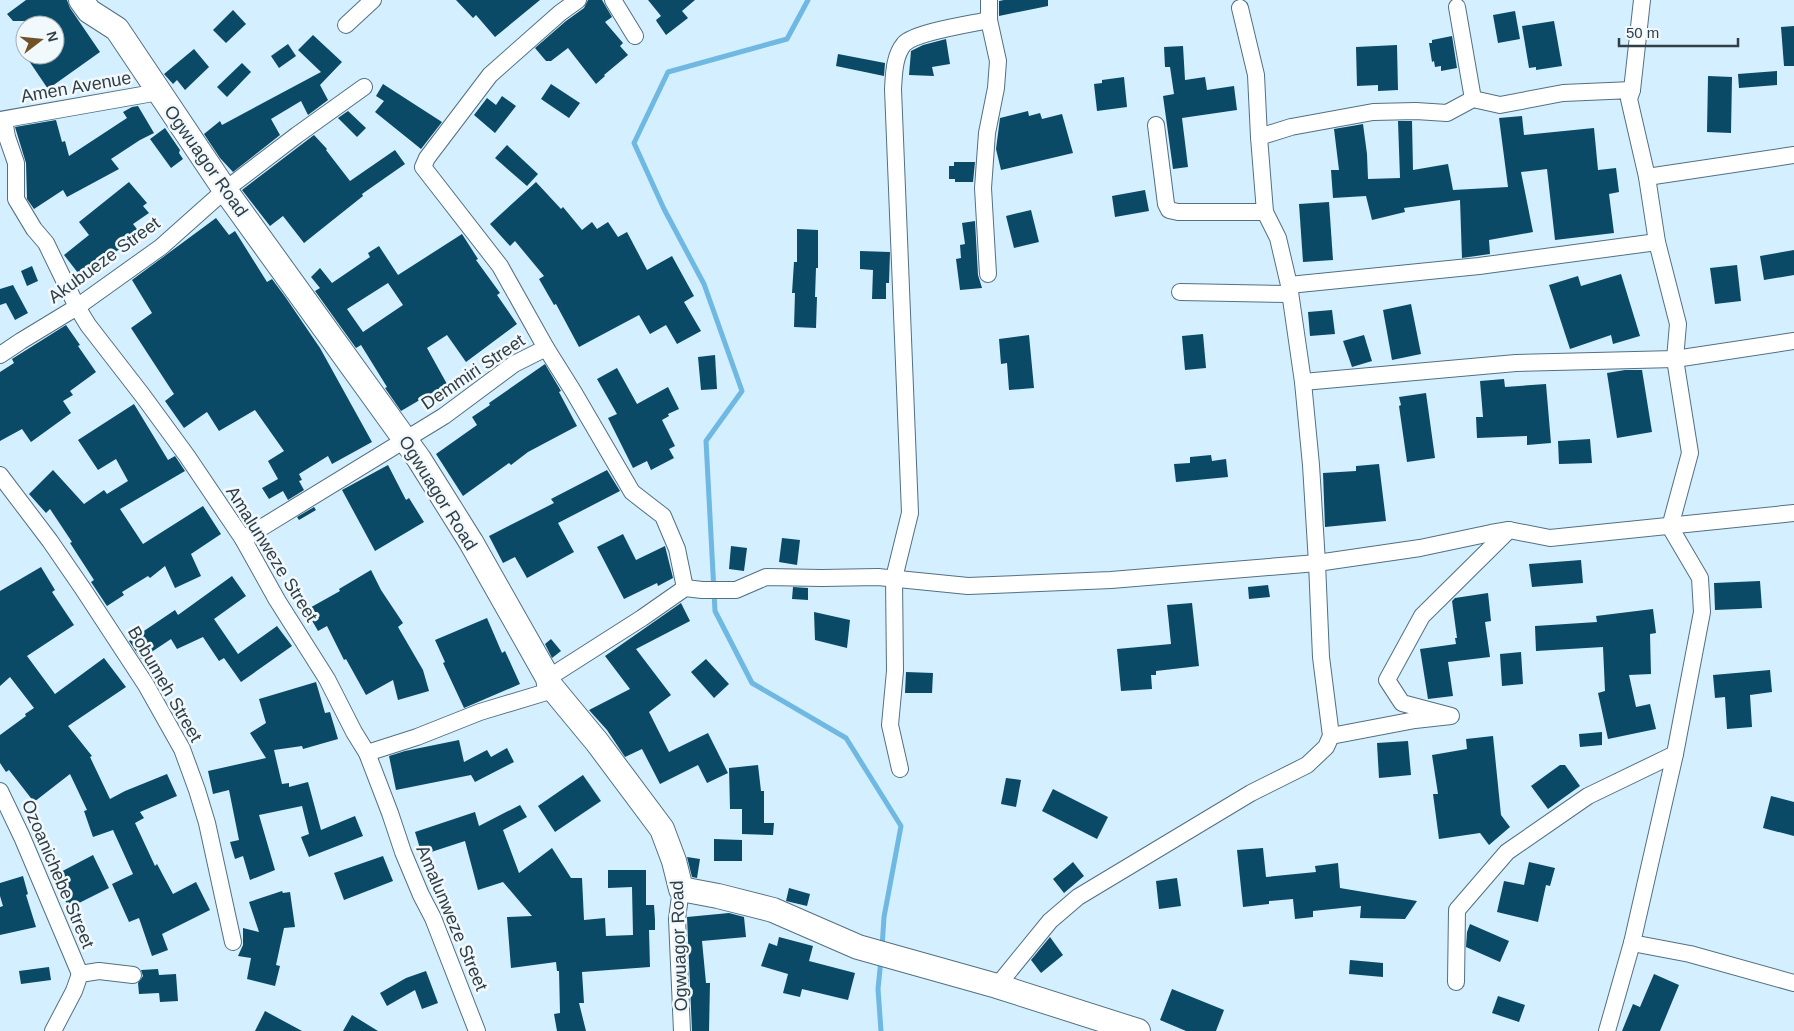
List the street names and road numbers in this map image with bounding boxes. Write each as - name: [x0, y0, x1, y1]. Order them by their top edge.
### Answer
- street label: Amen Avenue: [19, 67, 133, 107]
- street label: Ogwuagor Road: [160, 102, 252, 220]
- street label: Akubueze Street: [44, 213, 164, 307]
- street label: Demmiri Street: [418, 330, 528, 414]
- street label: Ogwuagor Road: [395, 432, 481, 554]
- street label: Amalunweze Street: [222, 483, 322, 625]
- street label: Bobumeh Street: [124, 623, 206, 745]
- street label: Ozoanichebe Street: [18, 797, 98, 951]
- street label: Amalunweze Street: [412, 842, 492, 994]
- street label: Ogwuagor Road: [667, 880, 691, 1012]

